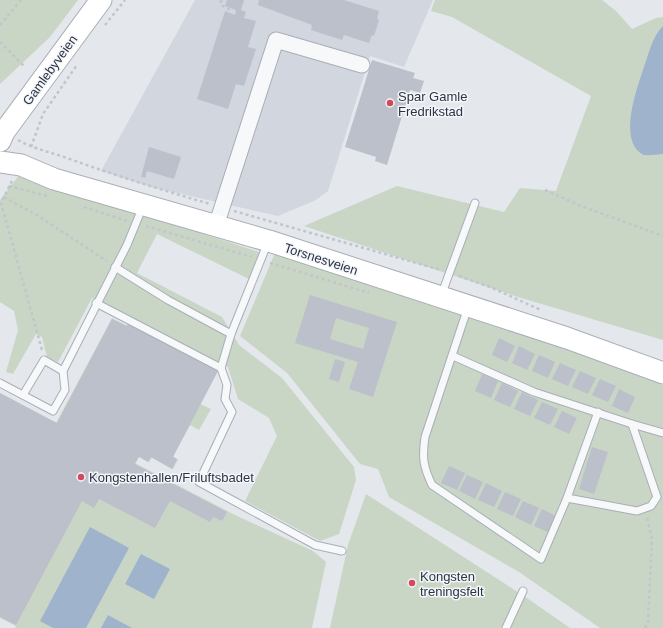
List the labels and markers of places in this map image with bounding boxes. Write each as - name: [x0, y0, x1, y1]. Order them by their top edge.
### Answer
- place label: Spar Gamle Fredrikstad: [398, 89, 467, 119]
- marker: Spar Gamle Fredrikstad: [385, 98, 395, 108]
- place label: Kongstenhallen/Friluftsbadet: [89, 470, 254, 485]
- marker: Kongstenhallen/Friluftsbadet: [76, 472, 86, 482]
- place label: Kongsten treningsfelt: [420, 569, 484, 599]
- marker: Kongsten treningsfelt: [407, 578, 417, 588]

